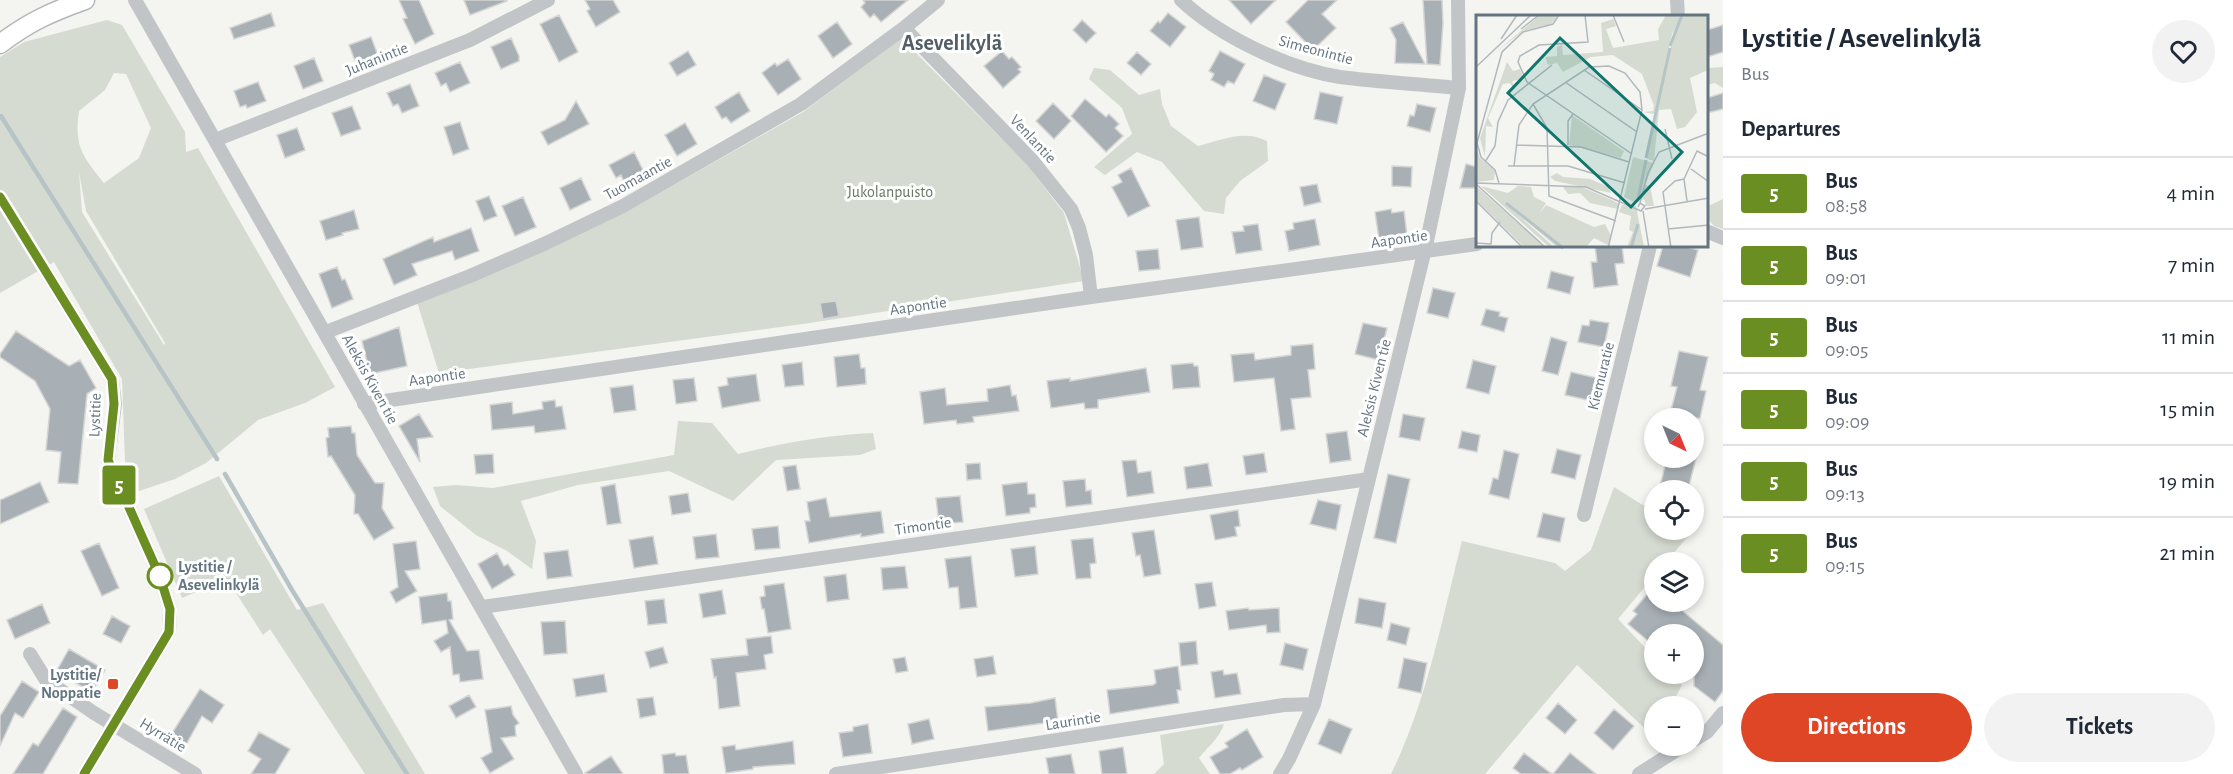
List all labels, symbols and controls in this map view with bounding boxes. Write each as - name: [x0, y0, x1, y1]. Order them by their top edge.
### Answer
- inset map: [1476, 15, 1708, 248]
- button: heart: [2152, 20, 2215, 83]
- text: Lystitie / Asevelinkylä: [1741, 25, 1982, 53]
- district label: Asevelikylä: [902, 32, 1003, 55]
- street label: Simeonintie: [1277, 32, 1355, 68]
- street label: Juhanintie: [344, 39, 410, 79]
- text: Bus: [1741, 64, 1769, 84]
- street label: Venlantie: [1007, 112, 1059, 166]
- text: Departures: [1741, 118, 1841, 140]
- street label: Tuomaantie: [602, 153, 674, 203]
- text: Bus: [1825, 170, 1858, 192]
- text: 4 min: [2167, 182, 2215, 204]
- text: 5: [1769, 183, 1779, 204]
- park label: Jukolanpuisto: [847, 184, 933, 200]
- text: 08:58: [1825, 196, 1867, 216]
- street label: Aapontie: [1370, 227, 1428, 251]
- text: Bus: [1825, 242, 1858, 264]
- text: 7 min: [2168, 254, 2215, 276]
- text: 5: [1769, 255, 1779, 276]
- text: 09:01: [1825, 268, 1867, 288]
- street label: Aapontie: [889, 294, 947, 318]
- text: Bus: [1825, 314, 1858, 336]
- text: 11 min: [2162, 326, 2215, 348]
- text: 5: [1769, 327, 1779, 348]
- street label: Aleksis Kiven tie: [339, 331, 401, 427]
- street label: Aleksis Kiven tie: [1354, 338, 1394, 438]
- street label: Kiemuratie: [1585, 340, 1617, 412]
- text: 09:05: [1825, 340, 1868, 360]
- street label: Aapontie: [408, 365, 466, 389]
- text: Bus: [1825, 386, 1858, 408]
- street label: Lystitie: [86, 393, 105, 437]
- text: 15 min: [2160, 398, 2215, 420]
- text: 5: [1769, 399, 1779, 420]
- north arrow: [1644, 408, 1704, 468]
- map controls: [1644, 408, 1704, 756]
- text: 09:09: [1825, 412, 1870, 432]
- text: Bus: [1825, 458, 1858, 480]
- line badge: 5: [100, 466, 138, 504]
- text: 19 min: [2159, 470, 2215, 492]
- text: 5: [1769, 471, 1779, 492]
- text: 5: [114, 475, 124, 496]
- button: locate: [1644, 480, 1704, 540]
- text: 09:13: [1825, 484, 1865, 504]
- street label: Timontie: [894, 514, 952, 538]
- text: Bus: [1825, 530, 1858, 552]
- text: 21 min: [2160, 542, 2215, 564]
- text: 5: [1769, 543, 1779, 564]
- button: layers: [1644, 552, 1704, 612]
- text: 09:15: [1825, 556, 1865, 576]
- place label: Lystitie / Asevelinkylä: [178, 559, 260, 594]
- marker: Lystitie / Asevelinkylä: [147, 563, 173, 589]
- button: +: [1644, 624, 1704, 684]
- place label: Lystitie/ Noppatie: [41, 667, 101, 701]
- marker: Lystitie/ Noppatie: [106, 677, 120, 691]
- button: Directions: [1741, 693, 1972, 762]
- button: Tickets: [1984, 693, 2215, 762]
- button: −: [1644, 696, 1704, 756]
- street label: Laurintie: [1044, 709, 1102, 733]
- street label: Hyrrätie: [136, 715, 189, 756]

